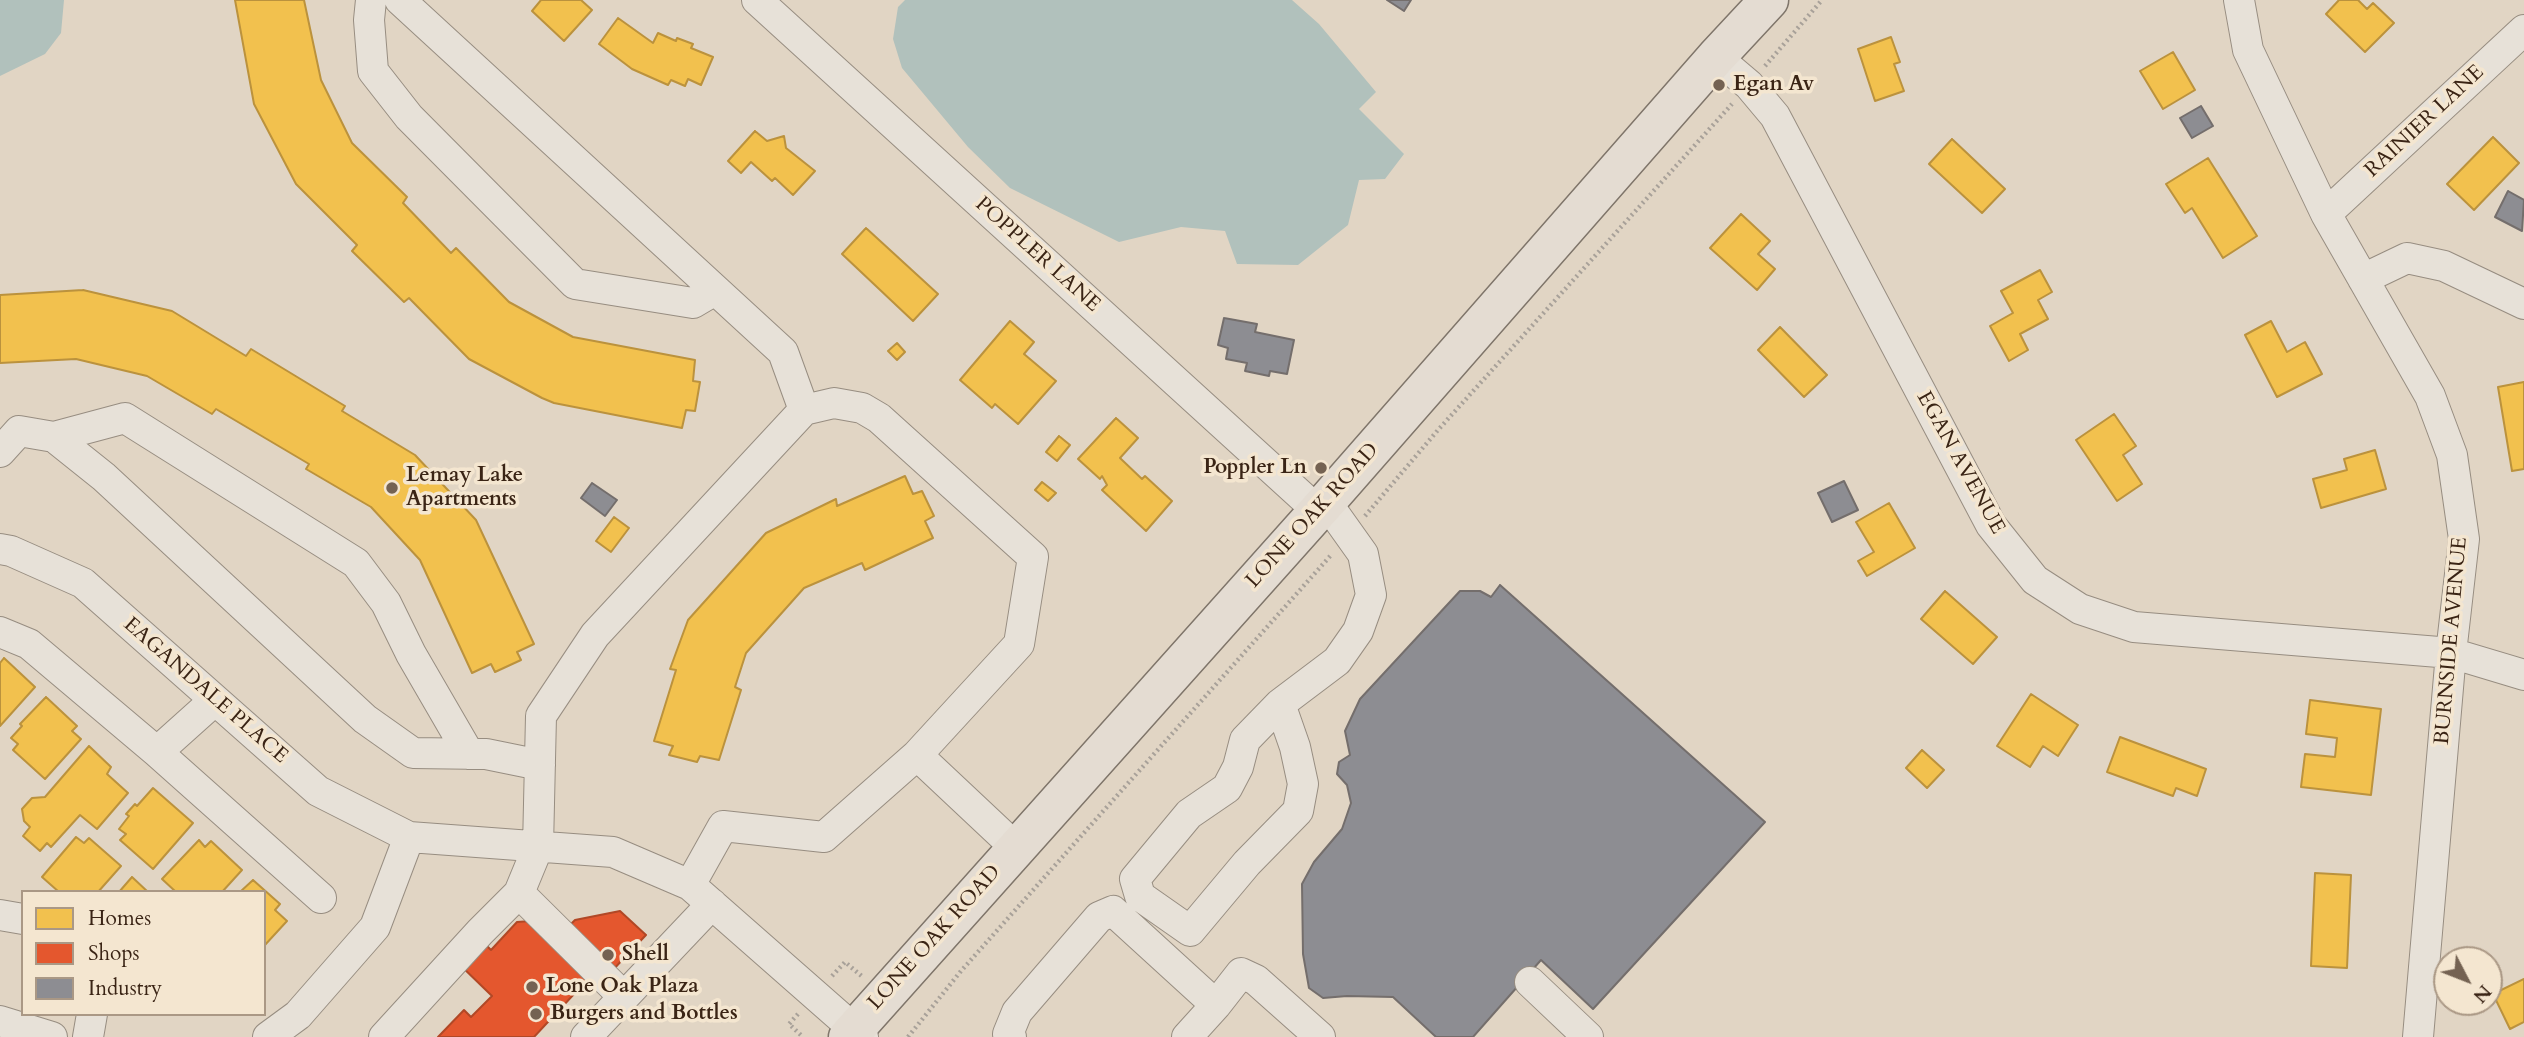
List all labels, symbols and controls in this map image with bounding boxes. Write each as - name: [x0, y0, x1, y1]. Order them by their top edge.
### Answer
- street label: RAINIER LANE: [2360, 60, 2490, 184]
- place label: Egan Av: [1733, 72, 1814, 98]
- marker: Egan Av: [1711, 77, 1727, 93]
- street label: POPPLER LANE: [969, 192, 1105, 318]
- street label: EGAN AVENUE: [1910, 387, 2010, 539]
- street label: LONE OAK ROAD: [1241, 438, 1385, 594]
- place label: Poppler Ln: [1203, 455, 1307, 481]
- marker: Poppler Ln: [1313, 460, 1329, 476]
- place label: Lemay Lake Apartments: [406, 463, 523, 513]
- marker: Lemay Lake Apartments: [384, 480, 400, 496]
- street label: BURNSIDE AVENUE: [2430, 536, 2474, 746]
- street label: EAGANDALE PLACE: [118, 613, 292, 769]
- street label: LONE OAK ROAD: [863, 860, 1007, 1016]
- legend: [21, 890, 266, 1016]
- text: Homes: [88, 904, 151, 933]
- text: Shops: [88, 939, 140, 968]
- place label: Shell: [622, 942, 669, 968]
- north arrow: [2433, 946, 2503, 1016]
- marker: Shell: [600, 947, 616, 963]
- text: Industry: [88, 974, 162, 1003]
- place label: Lone Oak Plaza: [546, 974, 699, 1000]
- marker: Lone Oak Plaza: [524, 979, 540, 995]
- text: N: [2467, 979, 2497, 1009]
- place label: Burgers and Bottles: [550, 1001, 738, 1027]
- marker: Burgers and Bottles: [528, 1006, 544, 1022]

